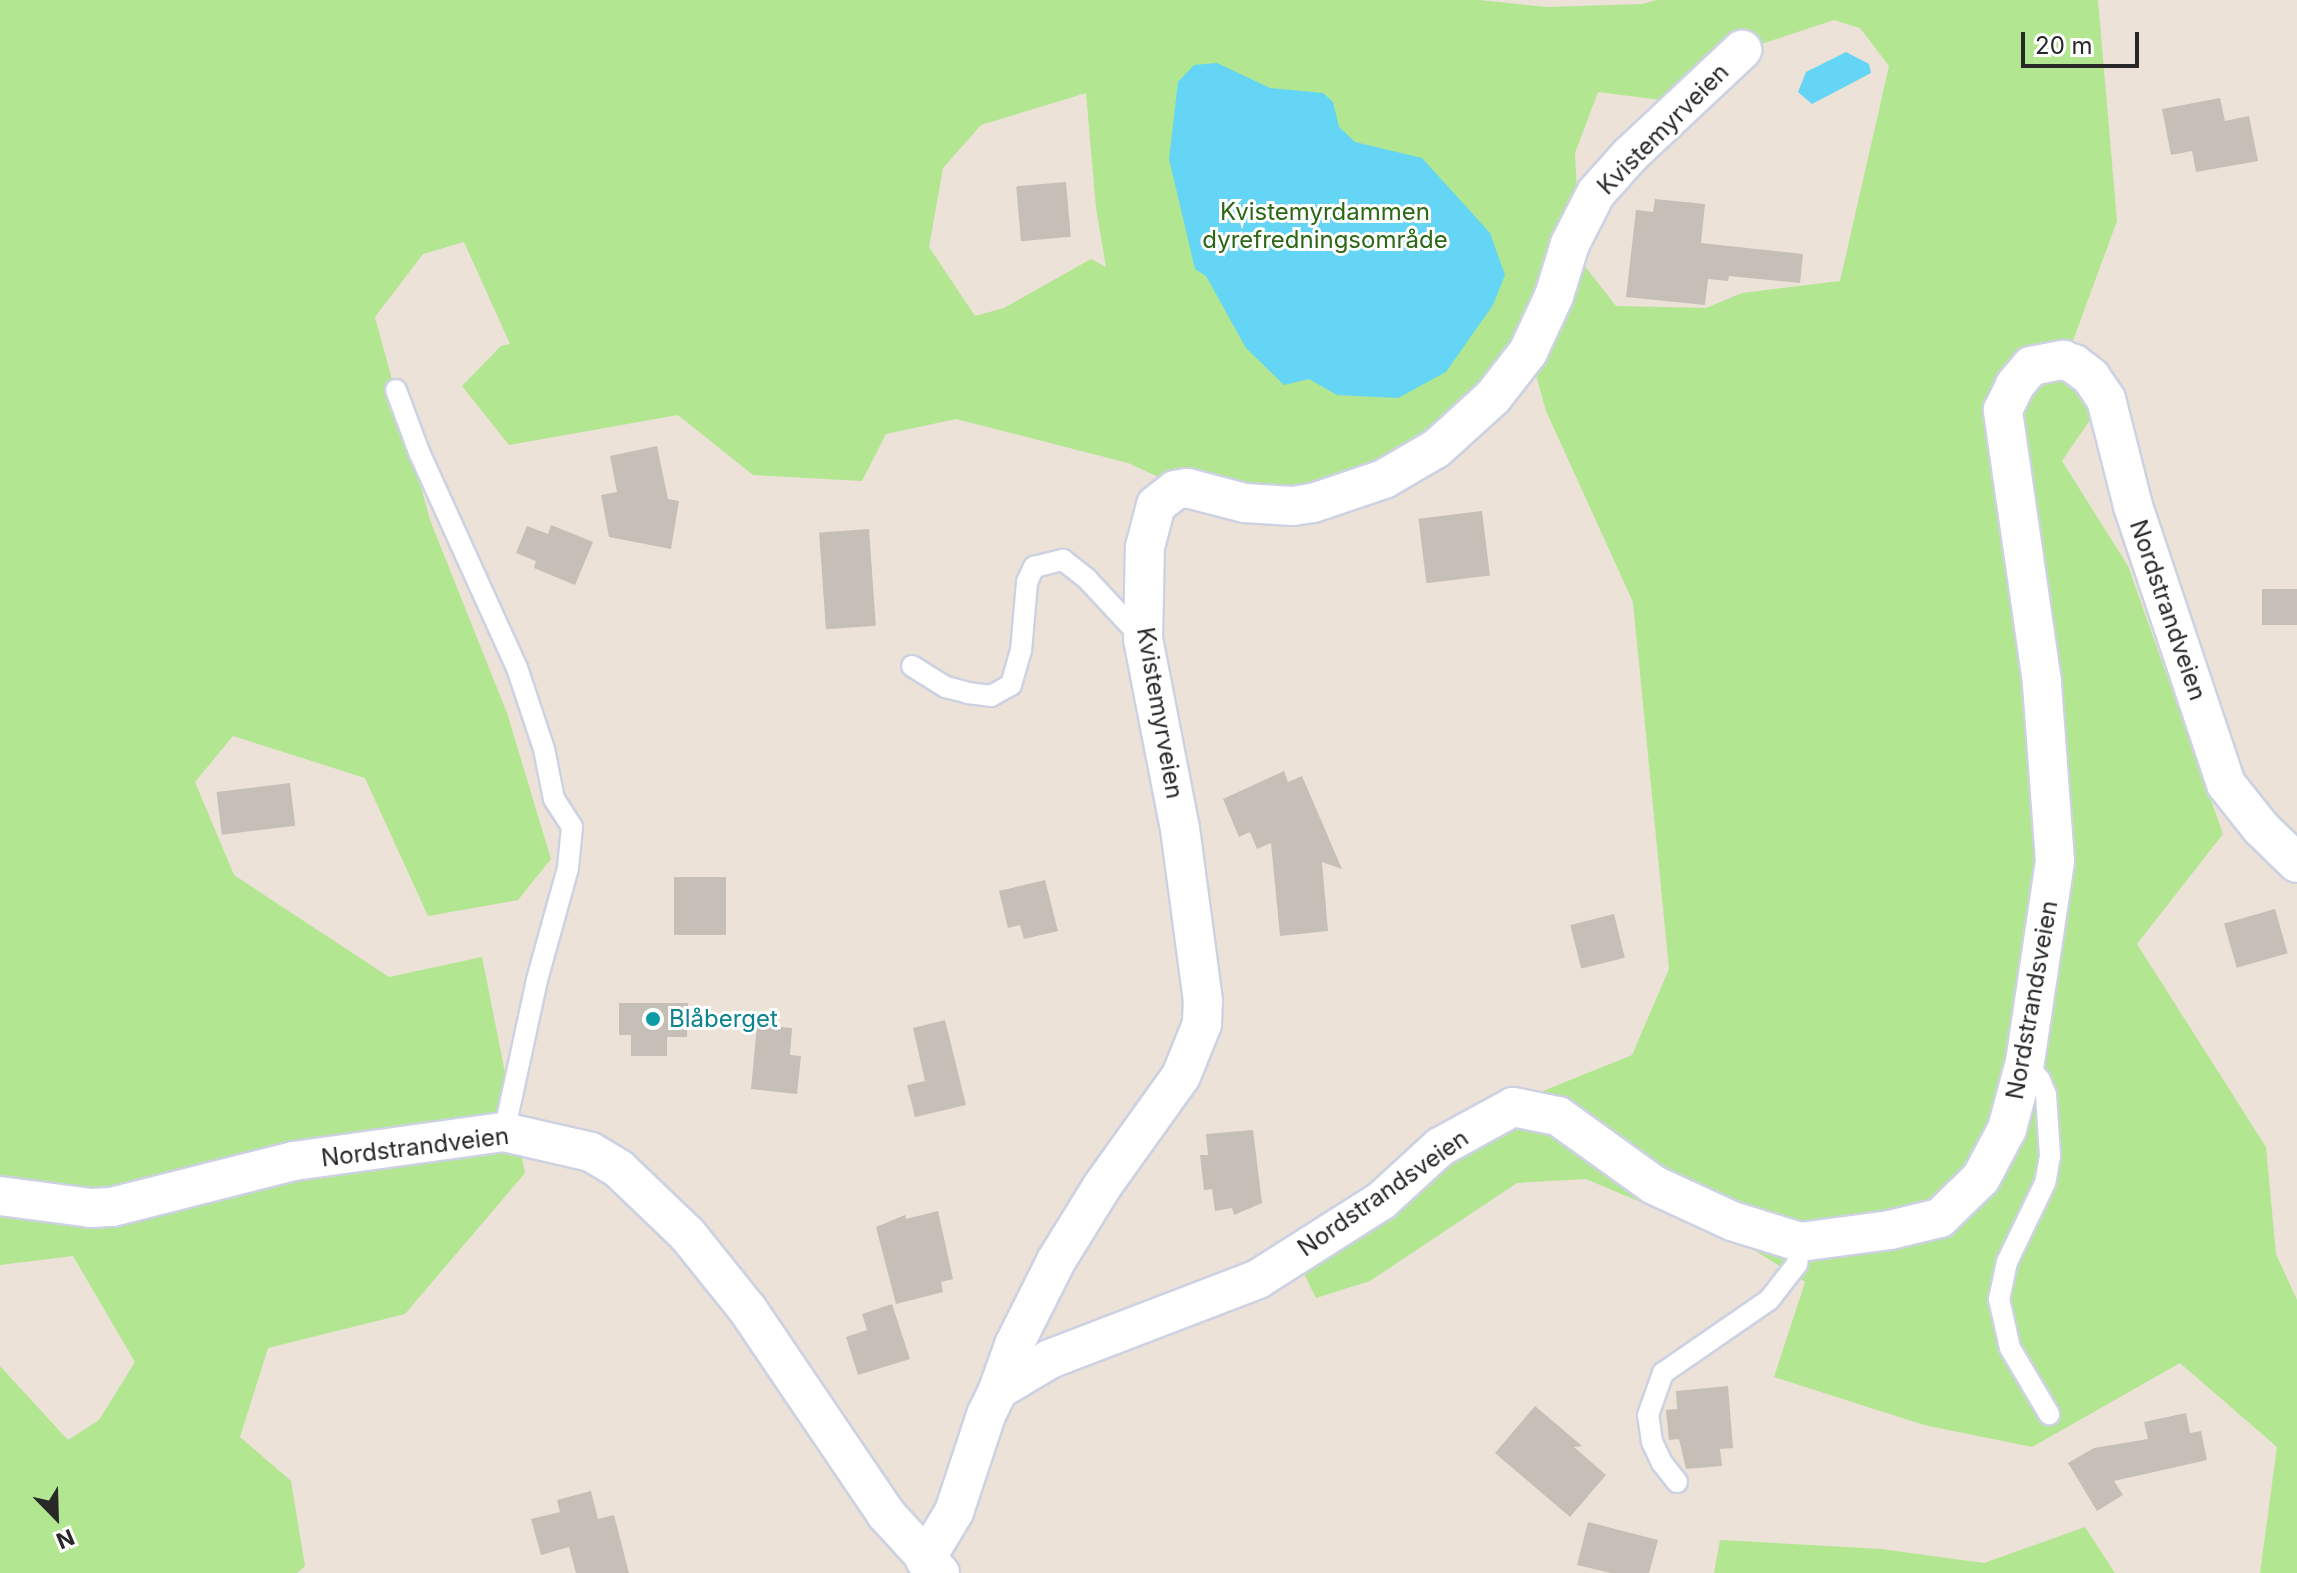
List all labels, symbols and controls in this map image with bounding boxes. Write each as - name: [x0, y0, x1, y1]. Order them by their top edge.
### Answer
- scale bar: [2025, 16, 2143, 66]
- text: 20 m: [2035, 31, 2093, 60]
- street label: Kvistemyrveien: [1592, 58, 1734, 200]
- park label: Kvistemyrdammen dyrefredningsområde: [1202, 198, 1448, 254]
- street label: Nordstrandveien: [2124, 516, 2212, 704]
- street label: Kvistemyrveien: [1131, 625, 1189, 801]
- street label: Nordstrandsveien: [2000, 898, 2064, 1102]
- place label: Blåberget: [669, 1005, 778, 1033]
- marker: Blåberget: [644, 1010, 662, 1028]
- street label: Nordstrandveien: [320, 1121, 510, 1173]
- street label: Nordstrandsveien: [1292, 1123, 1474, 1263]
- north arrow: [16, 1477, 96, 1557]
- text: N: [53, 1524, 78, 1554]

